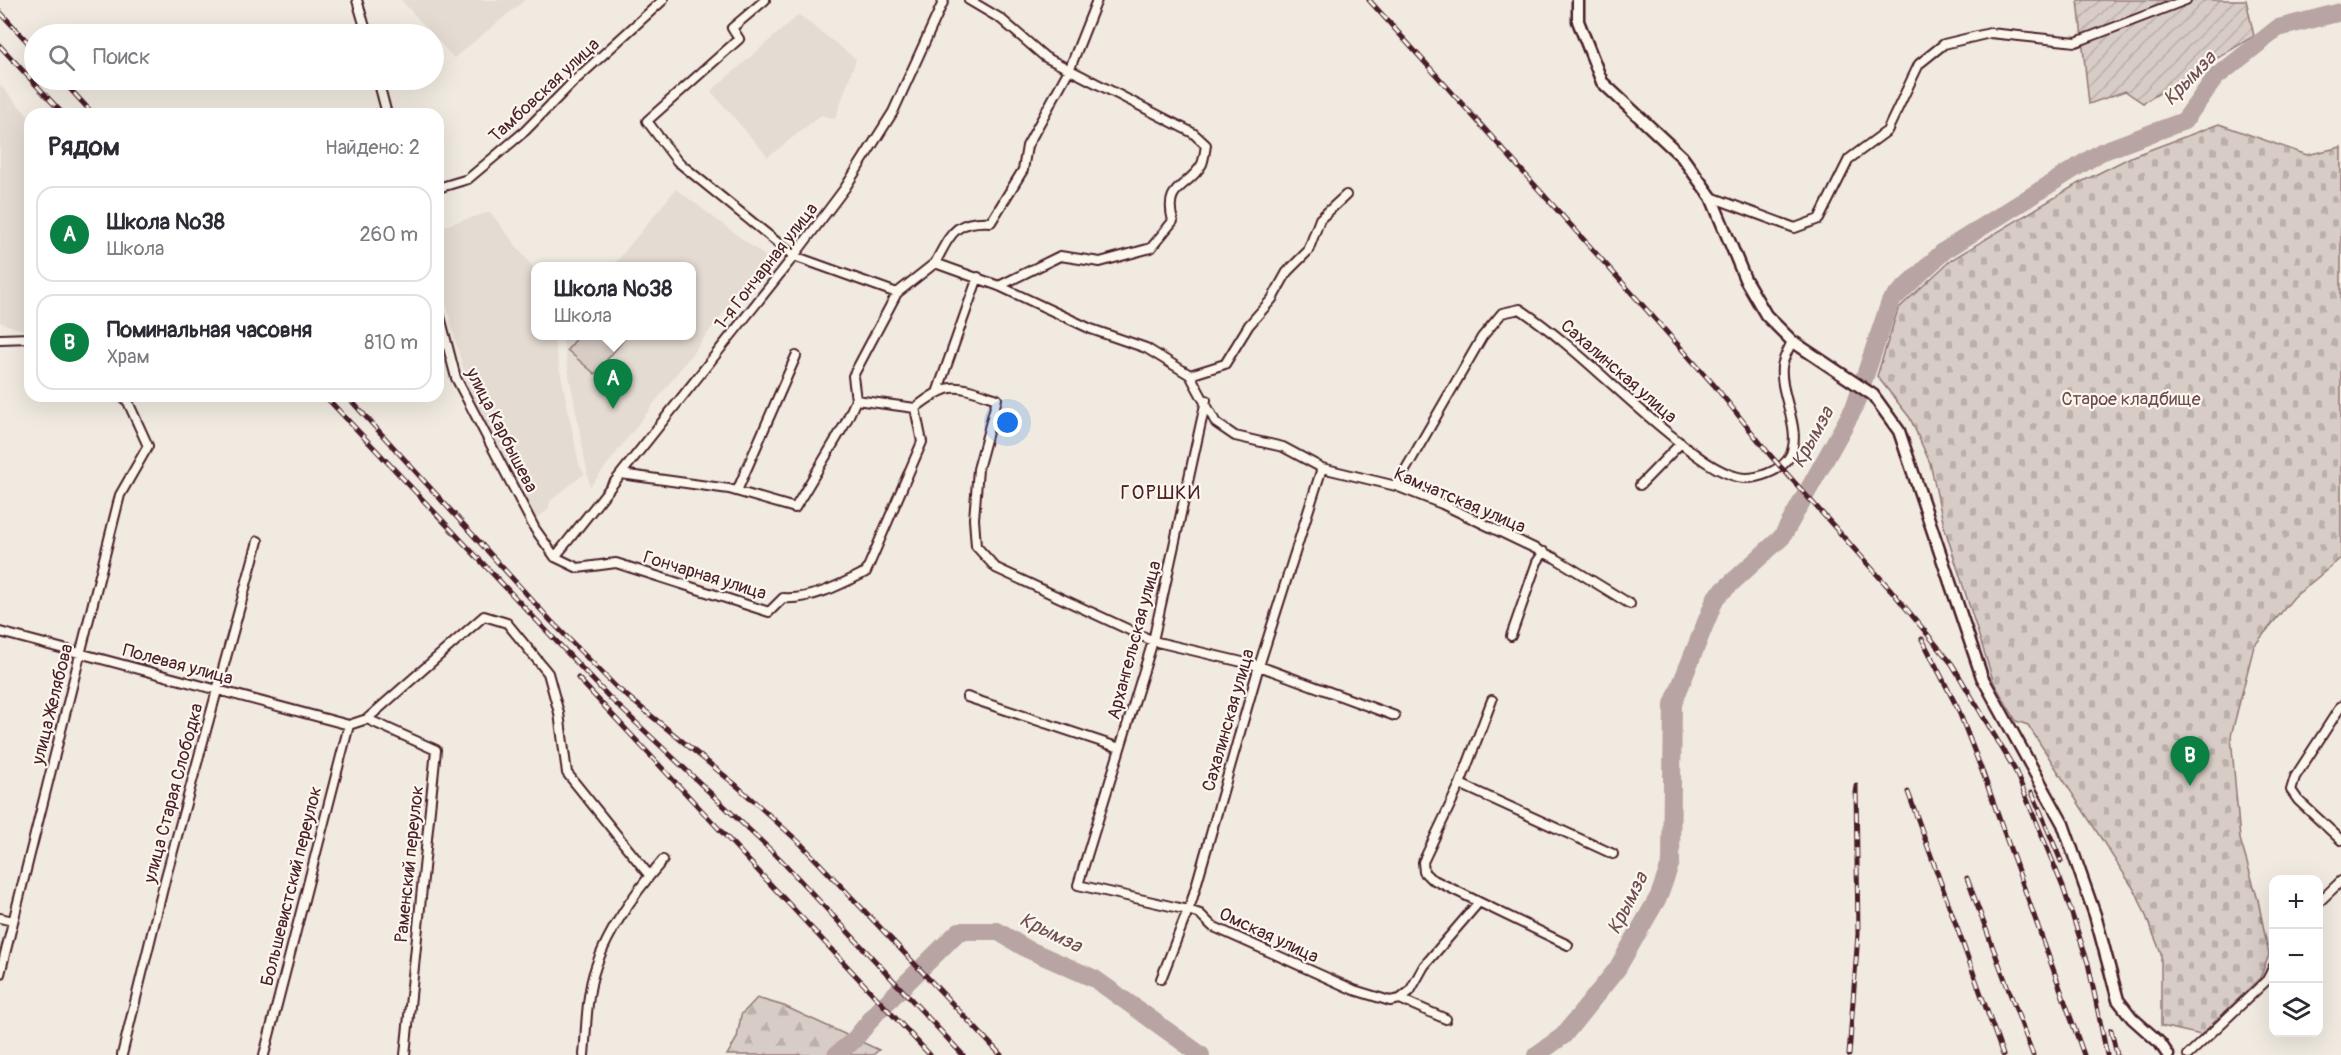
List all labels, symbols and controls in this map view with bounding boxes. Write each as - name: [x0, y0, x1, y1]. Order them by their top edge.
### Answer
- search box: [24, 24, 444, 90]
- street label: Тамбовская улица: [484, 33, 605, 148]
- icon: search: [45, 41, 78, 74]
- text: Поиск: [93, 43, 150, 71]
- water label: Крымза: [2157, 45, 2222, 111]
- text: Рядом: [48, 131, 120, 163]
- text: Найдено: 2: [325, 135, 420, 160]
- street label: 1-я Гончарная улица: [710, 198, 823, 334]
- text: Школа №38: [107, 208, 225, 236]
- text: A: [63, 222, 76, 247]
- text: 260 m: [359, 222, 418, 247]
- text: Школа: [107, 236, 164, 261]
- popup: [531, 262, 696, 340]
- text: Школа №38: [555, 275, 672, 303]
- text: Школа: [555, 303, 612, 328]
- street label: Сахалинская улица: [1556, 314, 1682, 428]
- text: Поминальная часовня: [107, 316, 312, 344]
- text: B: [64, 330, 75, 355]
- text: 810 m: [364, 330, 418, 355]
- text: Храм: [107, 344, 150, 369]
- pin: A: [594, 360, 632, 409]
- street label: улица Карбышева: [460, 363, 543, 496]
- park label: Старое кладбище: [2061, 388, 2201, 411]
- water label: Крымза: [1786, 401, 1840, 472]
- your location: [993, 408, 1022, 437]
- street label: Камчатская улица: [1390, 462, 1529, 539]
- district label: ГОРШКИ: [1120, 480, 1202, 505]
- street label: Гончарная улица: [640, 546, 769, 605]
- street label: Архангельская улица: [1102, 558, 1167, 722]
- street label: Полевая улица: [120, 639, 236, 690]
- street label: улица Желябова: [26, 641, 79, 768]
- street label: Сахалинская улица: [1197, 646, 1260, 794]
- street label: улица Старая Слободка: [138, 701, 209, 886]
- pin: B: [2170, 736, 2210, 786]
- street label: Большевистский переулок: [256, 784, 327, 988]
- street label: Раменский переулок: [390, 785, 429, 944]
- water label: Крымза: [1601, 867, 1654, 938]
- map controls: [2269, 875, 2323, 1037]
- button: +: [2269, 875, 2323, 929]
- street label: Омская улица: [1215, 902, 1322, 969]
- water label: Крымза: [1016, 907, 1087, 959]
- button: −: [2269, 929, 2323, 983]
- button: layers: [2269, 983, 2323, 1037]

